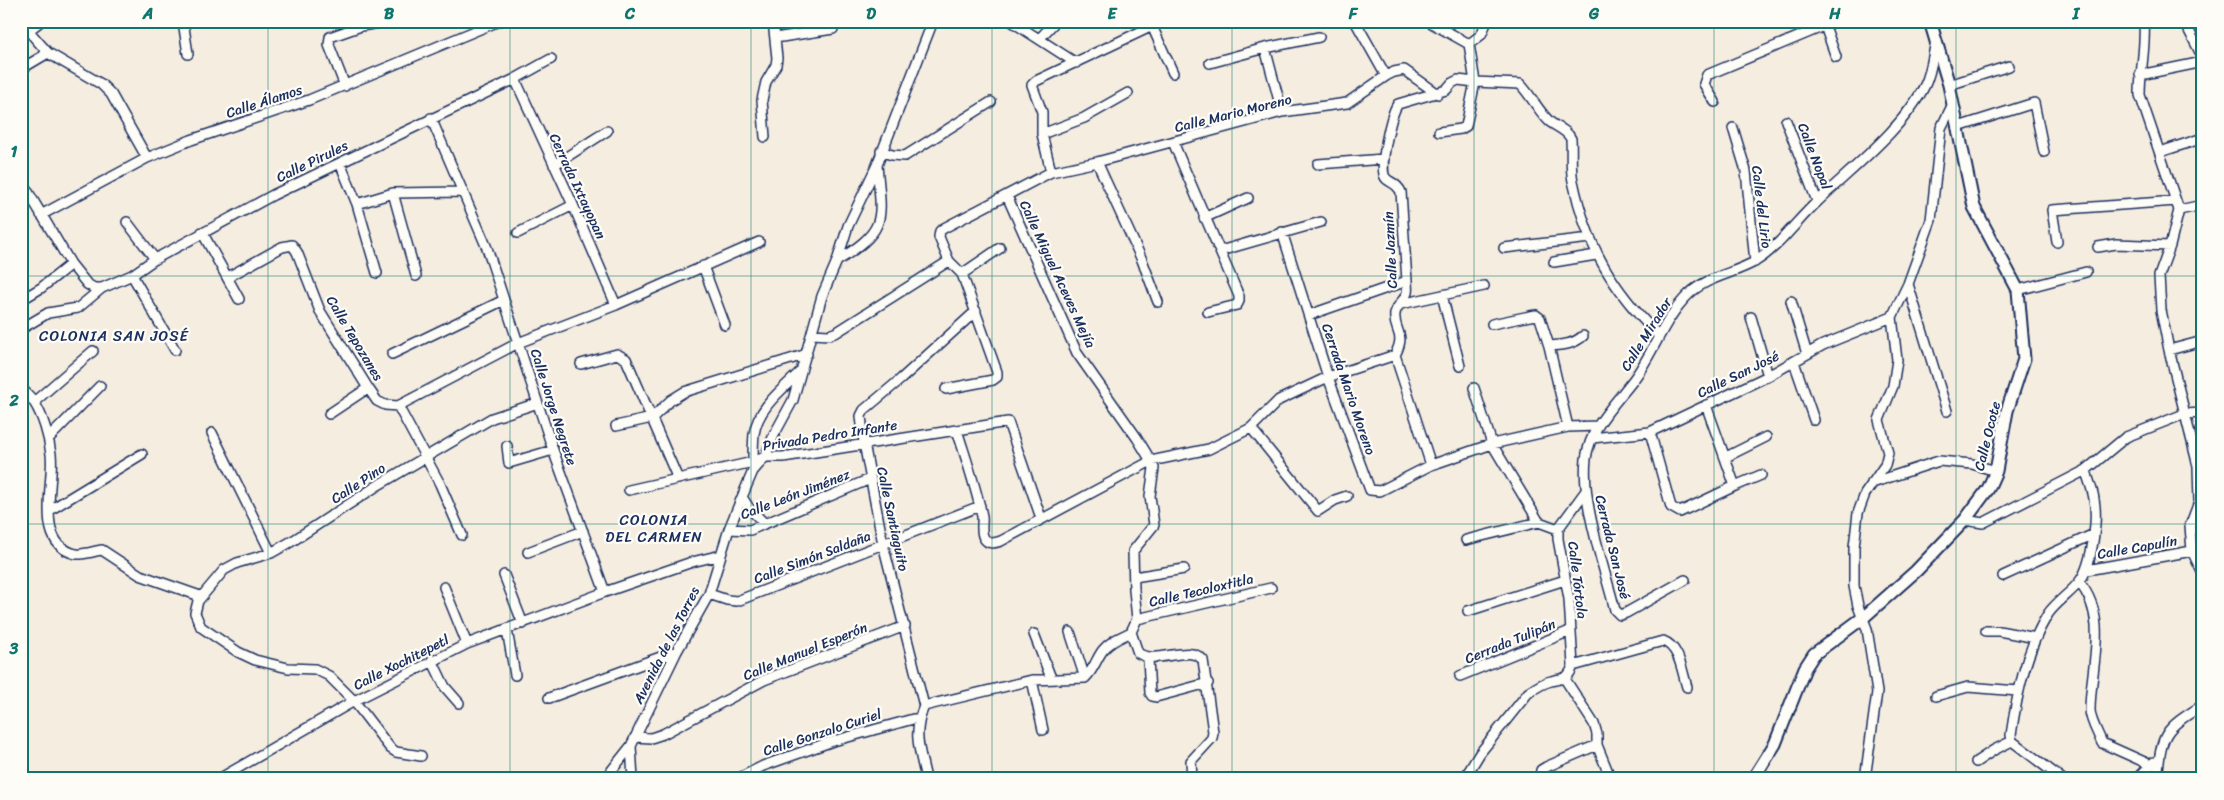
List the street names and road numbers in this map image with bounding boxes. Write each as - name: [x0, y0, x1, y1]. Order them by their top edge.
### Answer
- street label: Calle Álamos: [223, 77, 306, 126]
- street label: Calle Mario Moreno: [1172, 87, 1294, 140]
- street label: Calle Nopal: [1790, 119, 1839, 194]
- street label: Cerrada Ixtayopan: [542, 129, 613, 244]
- street label: Calle Pirules: [272, 133, 353, 190]
- street label: Calle del Lirio: [1744, 164, 1779, 250]
- street label: Calle Miguel Aceves Mejía: [1012, 196, 1103, 352]
- street label: Calle Jazmín: [1376, 210, 1405, 289]
- street label: Calle Tepozanes: [319, 291, 390, 386]
- street label: Calle Mirador: [1614, 291, 1680, 376]
- street label: Cerrada Mario Moreno: [1314, 320, 1383, 458]
- street label: Calle San José: [1693, 344, 1784, 405]
- street label: Calle Jorge Negrete: [523, 345, 584, 469]
- street label: Calle Ocote: [1967, 399, 2008, 474]
- street label: Privada Pedro Infante: [761, 413, 899, 458]
- street label: Calle Pino: [326, 456, 391, 511]
- street label: Calle León Jiménez: [737, 462, 854, 527]
- street label: Calle Santiaguito: [869, 465, 916, 574]
- street label: Cerrada San José: [1587, 492, 1638, 602]
- street label: Calle Simón Saldaña: [750, 524, 874, 591]
- street label: Calle Capulín: [2095, 528, 2179, 567]
- street label: Calle Tórtola: [1560, 540, 1595, 620]
- street label: Calle Tecoloxtitla: [1146, 566, 1256, 615]
- street label: Avenida de las Torres: [626, 582, 707, 709]
- street label: Cerrada Tulipán: [1461, 612, 1560, 671]
- street label: Calle Manuel Esperón: [739, 615, 872, 688]
- street label: Calle Xochitepetl: [349, 627, 455, 697]
- street label: Calle Gonzalo Curiel: [760, 701, 886, 763]

